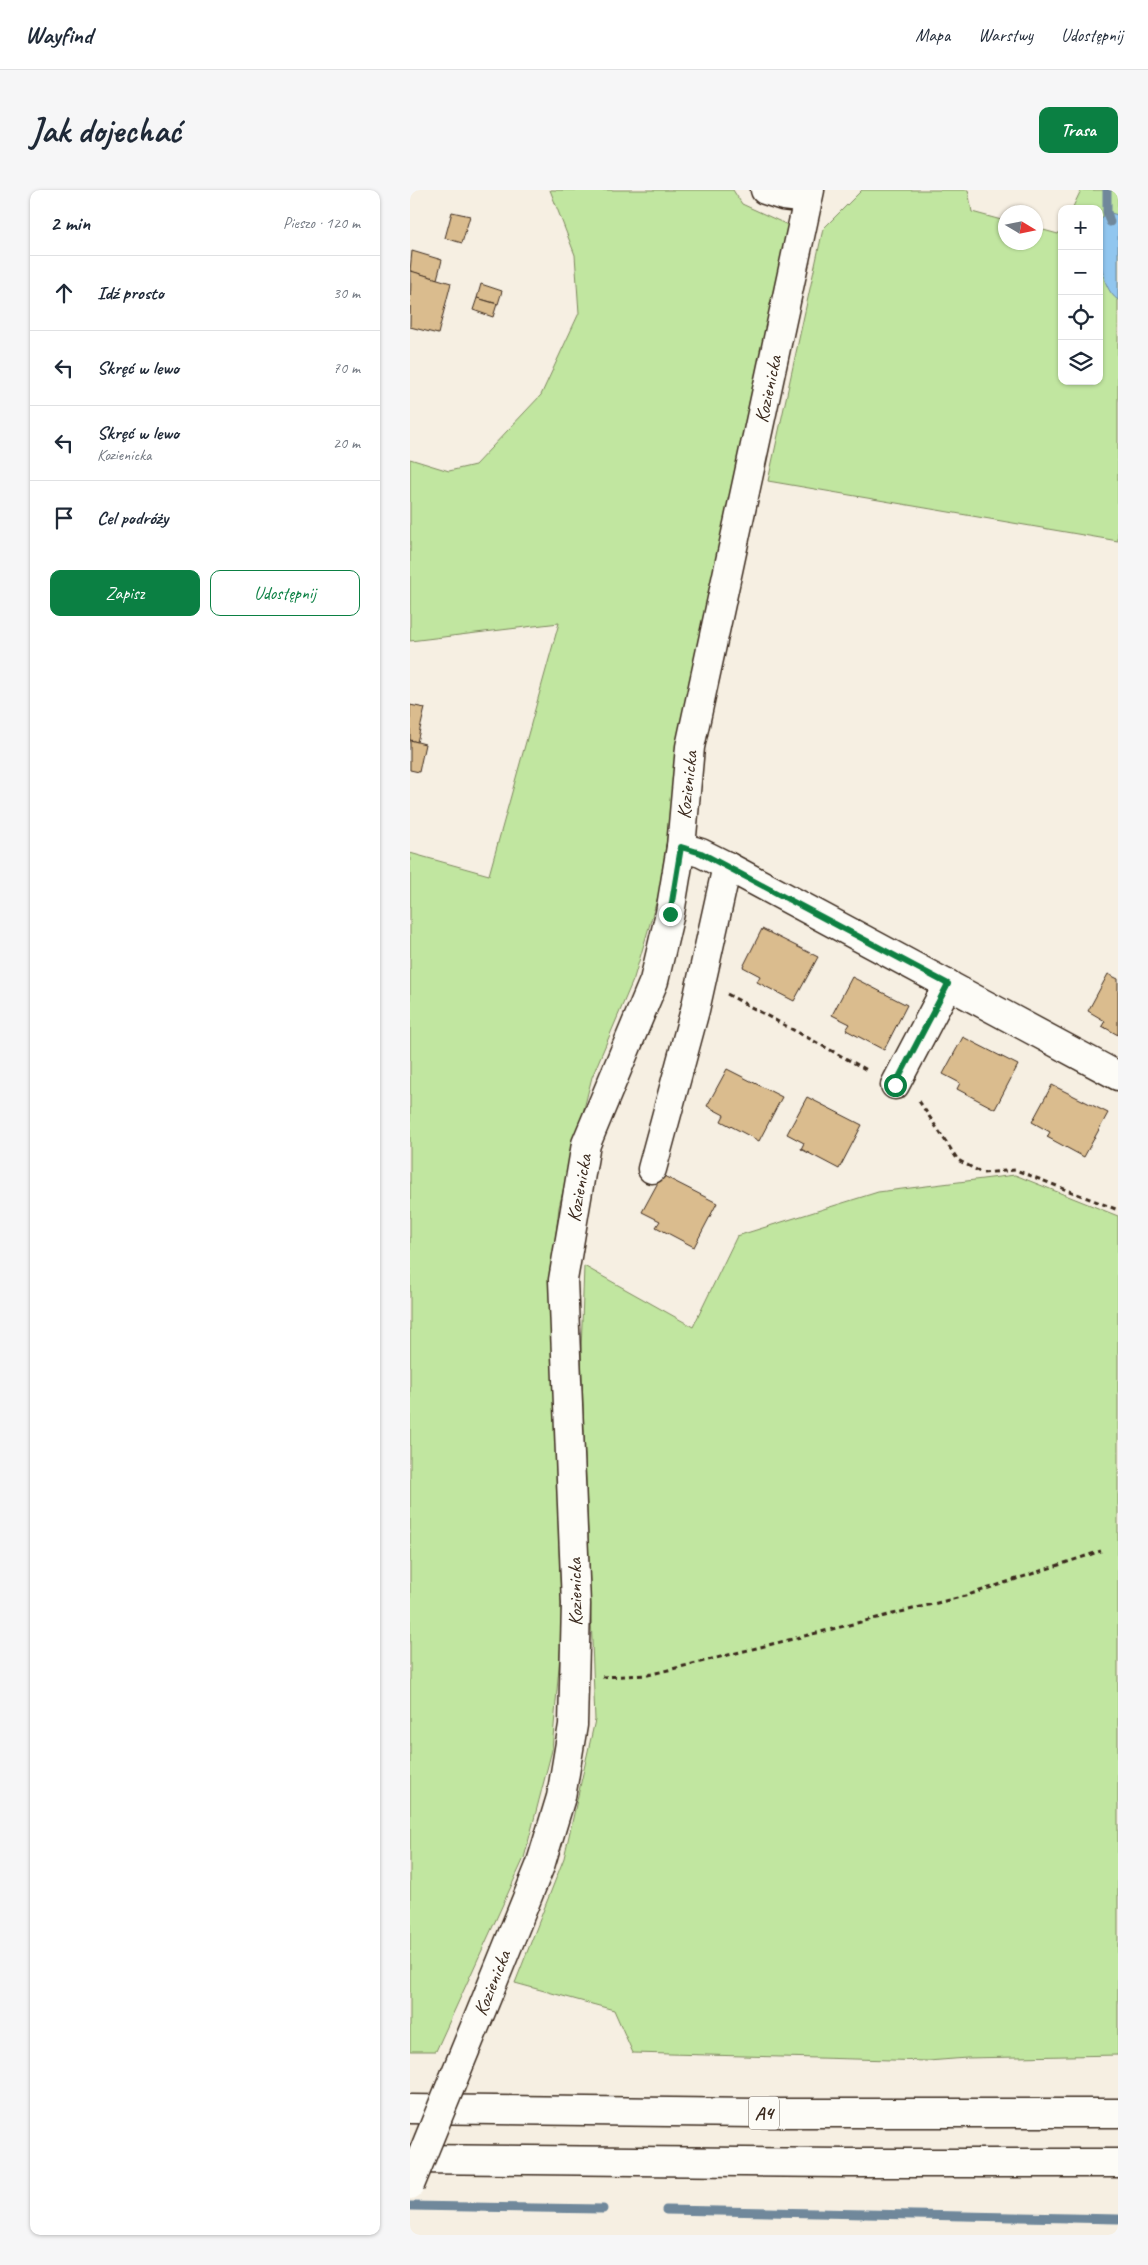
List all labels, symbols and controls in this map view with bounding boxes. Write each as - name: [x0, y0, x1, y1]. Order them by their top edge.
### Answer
- text: Wayfind: [25, 20, 92, 50]
- text: Mapa: [915, 24, 950, 46]
- text: Warstwy: [978, 24, 1033, 46]
- text: Udostępnij: [1061, 24, 1123, 46]
- button: Trasa: [1039, 107, 1118, 153]
- text: Jak dojechać: [30, 108, 181, 153]
- north arrow: [998, 205, 1043, 250]
- map controls: [1058, 205, 1103, 385]
- button: +: [1058, 205, 1103, 250]
- text: 2 min: [50, 210, 90, 236]
- text: Pieszo · 120 m: [283, 213, 360, 233]
- button: −: [1058, 250, 1103, 295]
- icon: ahead: [50, 279, 78, 307]
- text: Idź prosto: [97, 281, 164, 305]
- text: 30 m: [333, 283, 360, 303]
- button: locate: [1058, 295, 1103, 340]
- button: layers: [1058, 340, 1103, 385]
- street label: Kozienicka: [749, 351, 788, 425]
- icon: left: [50, 354, 78, 382]
- text: Skręć w lewo: [97, 356, 179, 380]
- text: 70 m: [333, 358, 360, 378]
- text: Skręć w lewo: [97, 421, 179, 445]
- icon: left: [50, 429, 78, 457]
- text: 20 m: [333, 433, 360, 453]
- text: Kozienicka: [97, 445, 151, 465]
- icon: arrive: [50, 504, 78, 532]
- text: Cel podróży: [97, 506, 168, 530]
- button: Zapisz: [50, 570, 200, 616]
- button: Udostępnij: [210, 570, 360, 616]
- street label: Kozienicka: [671, 748, 703, 820]
- route end: [659, 903, 682, 926]
- route start: [884, 1074, 907, 1097]
- street label: Kozienicka: [561, 1150, 598, 1224]
- street label: Kozienicka: [562, 1556, 588, 1626]
- street label: Kozienicka: [468, 1945, 517, 2019]
- road number: A4: [749, 2096, 779, 2130]

